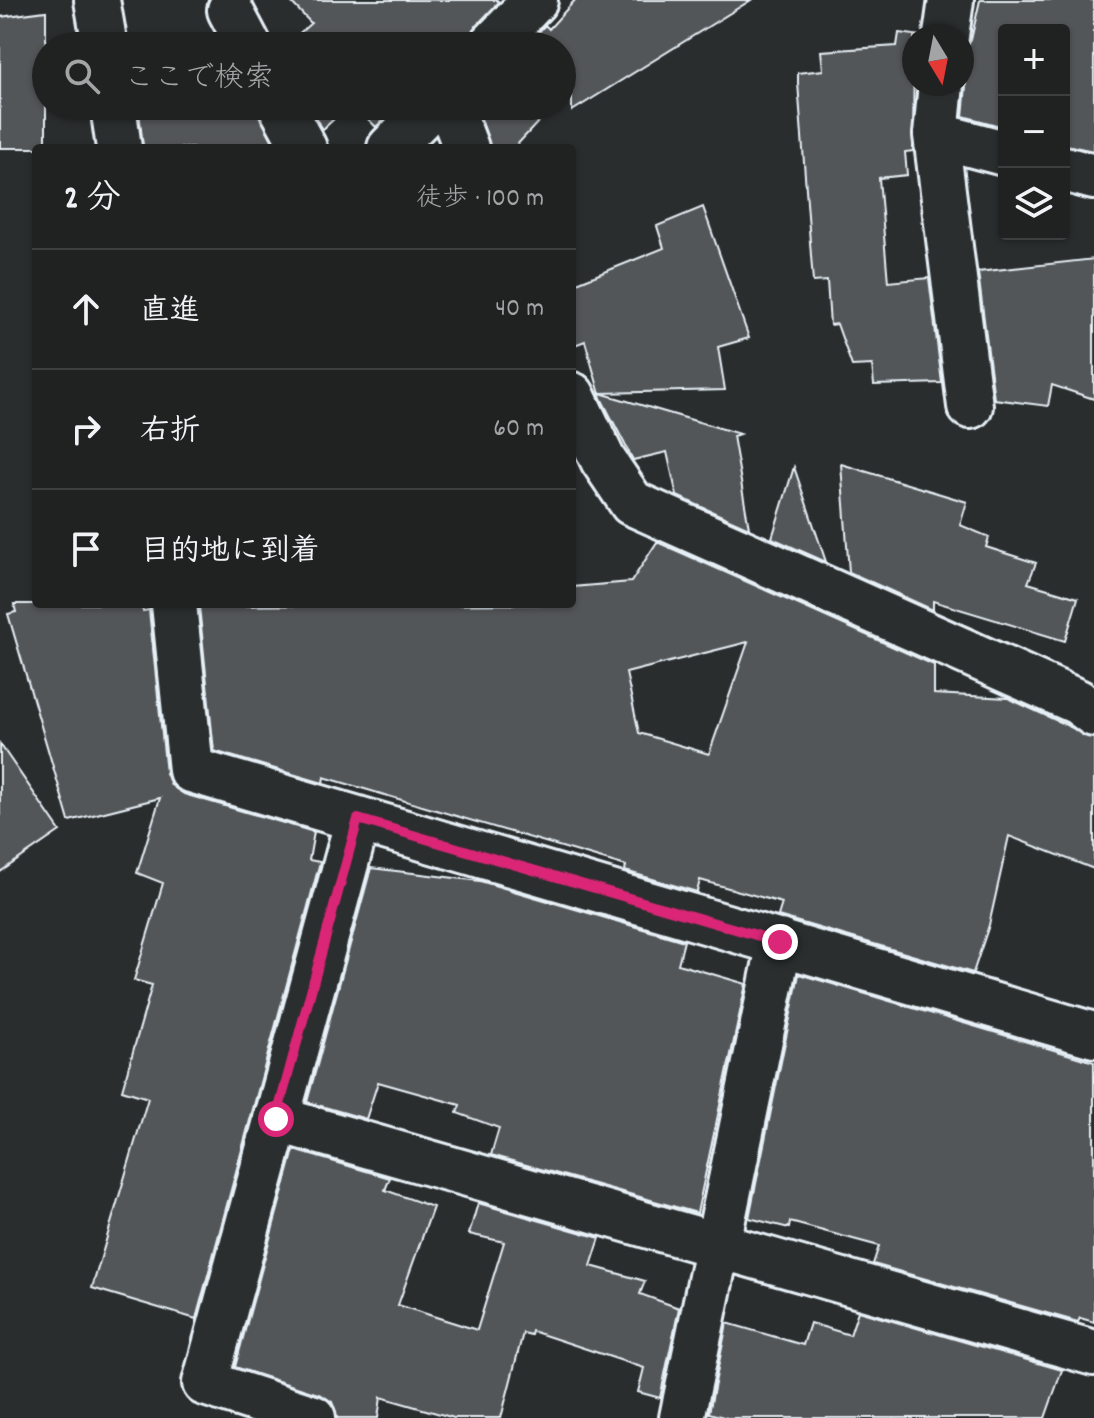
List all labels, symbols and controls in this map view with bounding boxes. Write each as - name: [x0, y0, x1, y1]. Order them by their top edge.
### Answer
- north arrow: [902, 24, 974, 96]
- map controls: [998, 24, 1070, 240]
- button: +: [998, 24, 1070, 96]
- search box: [32, 32, 576, 120]
- icon: search: [60, 54, 104, 98]
- text: ここで検索: [124, 59, 274, 102]
- button: −: [998, 96, 1070, 168]
- button: layers: [998, 168, 1070, 240]
- text: 2 分: [64, 176, 121, 225]
- text: 徒歩 · 100 m: [416, 181, 544, 218]
- icon: ahead: [64, 287, 108, 331]
- text: 40 m: [495, 291, 544, 328]
- text: 直進: [140, 292, 200, 335]
- icon: right: [64, 407, 108, 451]
- text: 60 m: [493, 411, 544, 448]
- text: 右折: [140, 412, 200, 455]
- icon: arrive: [64, 527, 108, 571]
- text: 目的地に到着: [140, 532, 320, 575]
- route end: [762, 924, 798, 960]
- route start: [258, 1101, 294, 1137]

